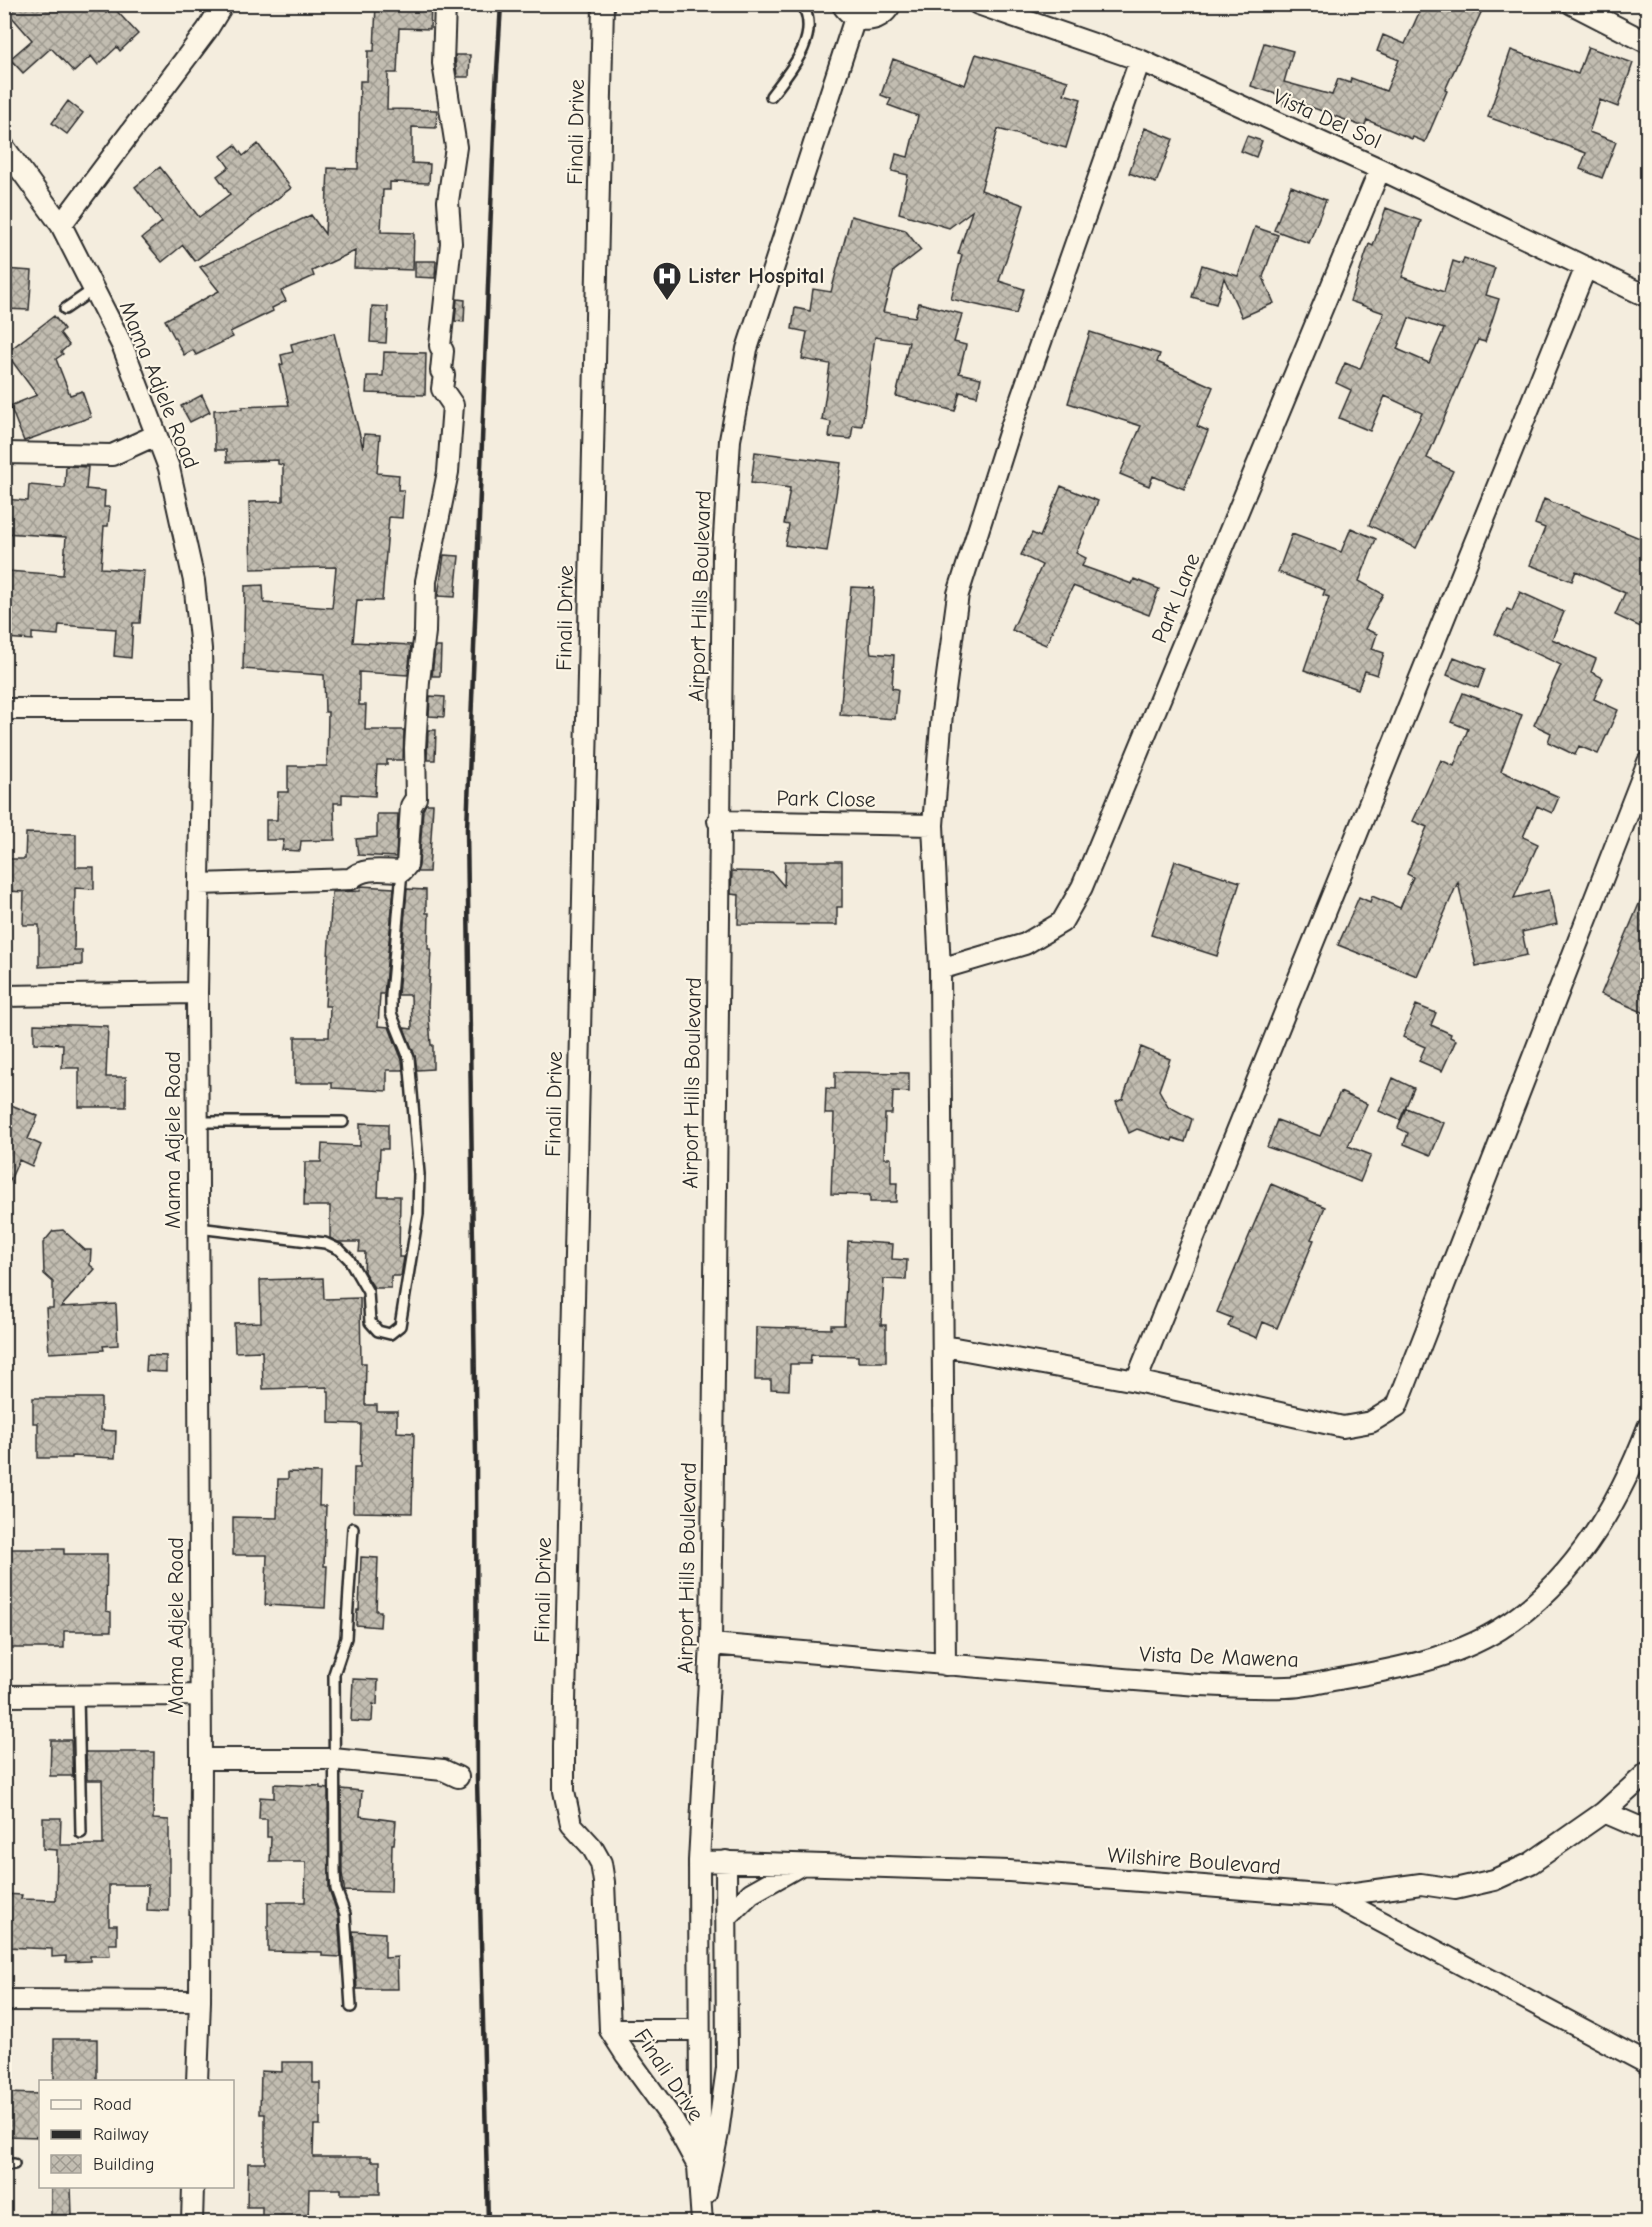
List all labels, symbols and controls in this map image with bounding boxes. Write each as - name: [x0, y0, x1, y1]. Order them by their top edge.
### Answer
- street label: Finali Drive: [562, 79, 590, 185]
- street label: Vista Del Sol: [1269, 84, 1385, 154]
- hospital icon: Lister Hospital: [651, 260, 683, 302]
- place label: Lister Hospital: [688, 263, 824, 289]
- street label: Mama Adjele Road: [114, 298, 204, 472]
- street label: Airport Hills Boulevard: [683, 490, 717, 702]
- street label: Park Lane: [1146, 549, 1206, 647]
- street label: Finali Drive: [551, 565, 579, 671]
- street label: Park Close: [776, 785, 876, 813]
- street label: Airport Hills Boulevard: [677, 977, 707, 1189]
- street label: Mama Adjele Road: [160, 1051, 186, 1229]
- street label: Finali Drive: [540, 1051, 568, 1157]
- street label: Airport Hills Boulevard: [672, 1462, 702, 1674]
- street label: Mama Adjele Road: [163, 1537, 189, 1715]
- street label: Finali Drive: [529, 1537, 557, 1643]
- street label: Vista De Mawena: [1139, 1641, 1299, 1673]
- street label: Wilshire Boulevard: [1106, 1842, 1282, 1880]
- street label: Finali Drive: [629, 2024, 709, 2126]
- legend: [39, 2080, 234, 2188]
- text: Road: [93, 2094, 132, 2115]
- text: Railway: [93, 2124, 150, 2145]
- text: Building: [93, 2154, 155, 2175]

